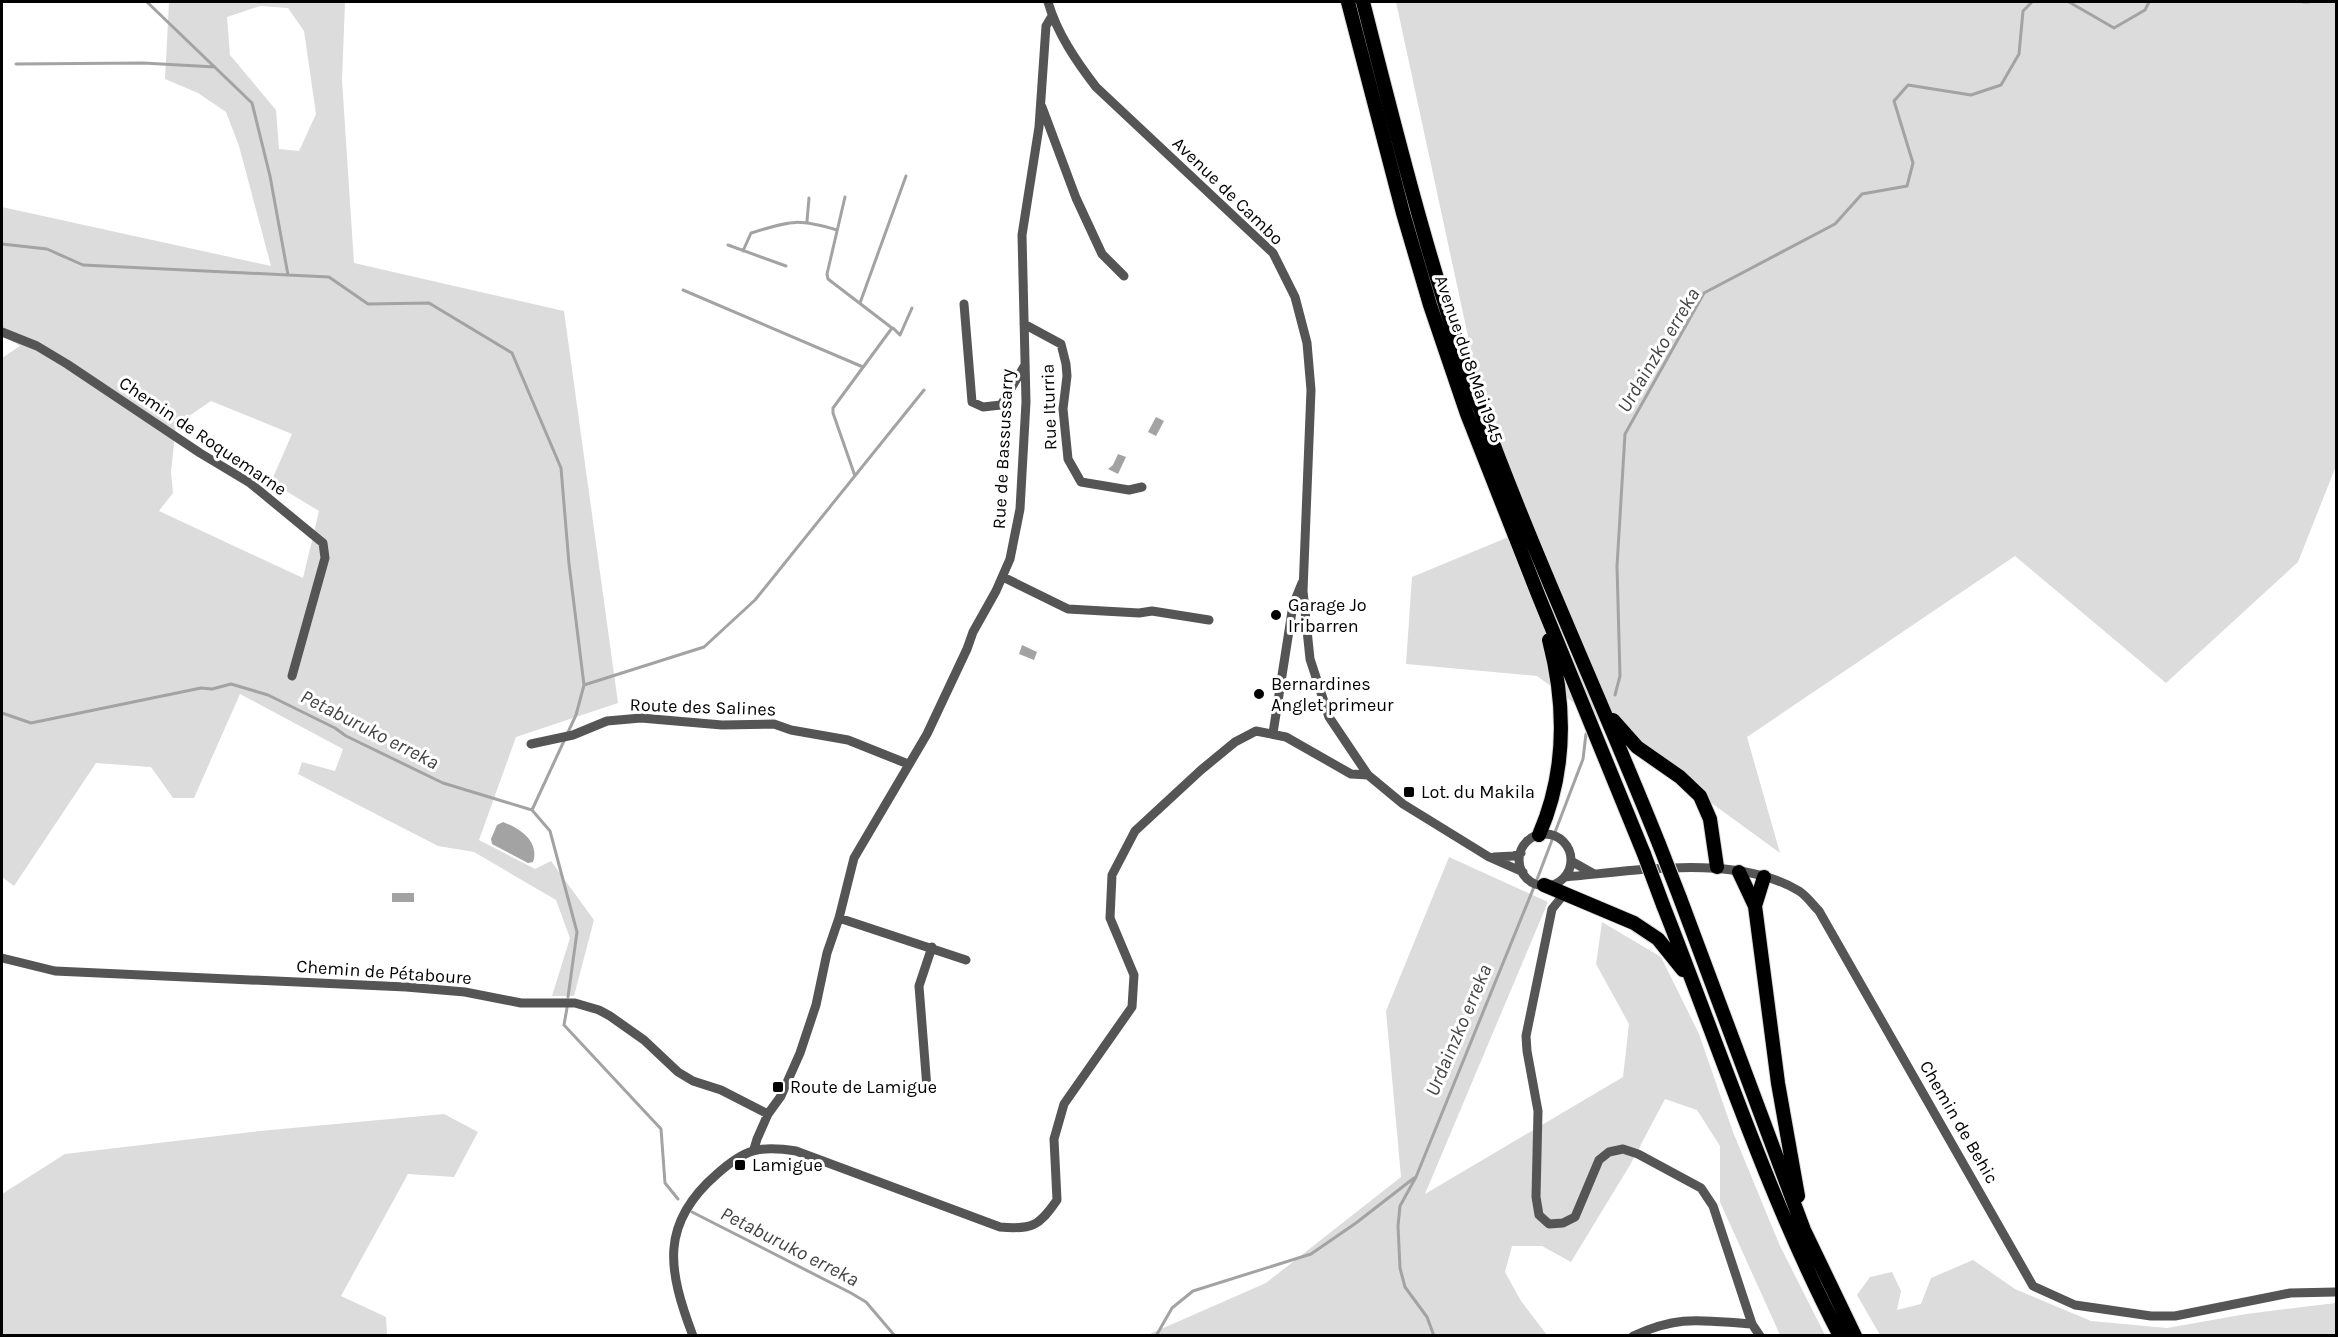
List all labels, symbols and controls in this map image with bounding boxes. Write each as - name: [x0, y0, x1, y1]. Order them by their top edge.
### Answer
- street label: Avenue de Cambo: [1168, 132, 1288, 250]
- street label: Avenue du 8 Mai 1945: [1430, 272, 1508, 446]
- water label: Urdainzko erreka: [1612, 284, 1705, 417]
- street label: Rue Iturria: [1036, 363, 1062, 451]
- street label: Rue de Bassussarry: [988, 368, 1018, 530]
- street label: Chemin de Roquemarne: [115, 372, 291, 500]
- place label: Garage Jo Iribarren: [1288, 594, 1367, 637]
- marker: Garage Jo Iribarren: [1269, 608, 1283, 622]
- place label: Bernardines Anglet primeur: [1271, 673, 1394, 716]
- water label: Petaburuko erreka: [297, 685, 443, 774]
- marker: Bernardines Anglet primeur: [1252, 687, 1266, 701]
- street label: Route des Salines: [629, 693, 777, 721]
- place label: Lot. du Makila: [1421, 781, 1535, 803]
- marker: Lot. du Makila: [1402, 785, 1416, 799]
- street label: Chemin de Pétaboure: [296, 955, 472, 989]
- water label: Urdainzko erreka: [1420, 961, 1497, 1100]
- street label: Chemin de Behic: [1915, 1056, 2003, 1188]
- place label: Route de Lamigue: [790, 1076, 937, 1098]
- marker: Route de Lamigue: [771, 1080, 785, 1094]
- place label: Lamigue: [752, 1154, 823, 1176]
- marker: Lamigue: [733, 1158, 747, 1172]
- water label: Petaburuko erreka: [717, 1202, 863, 1291]

